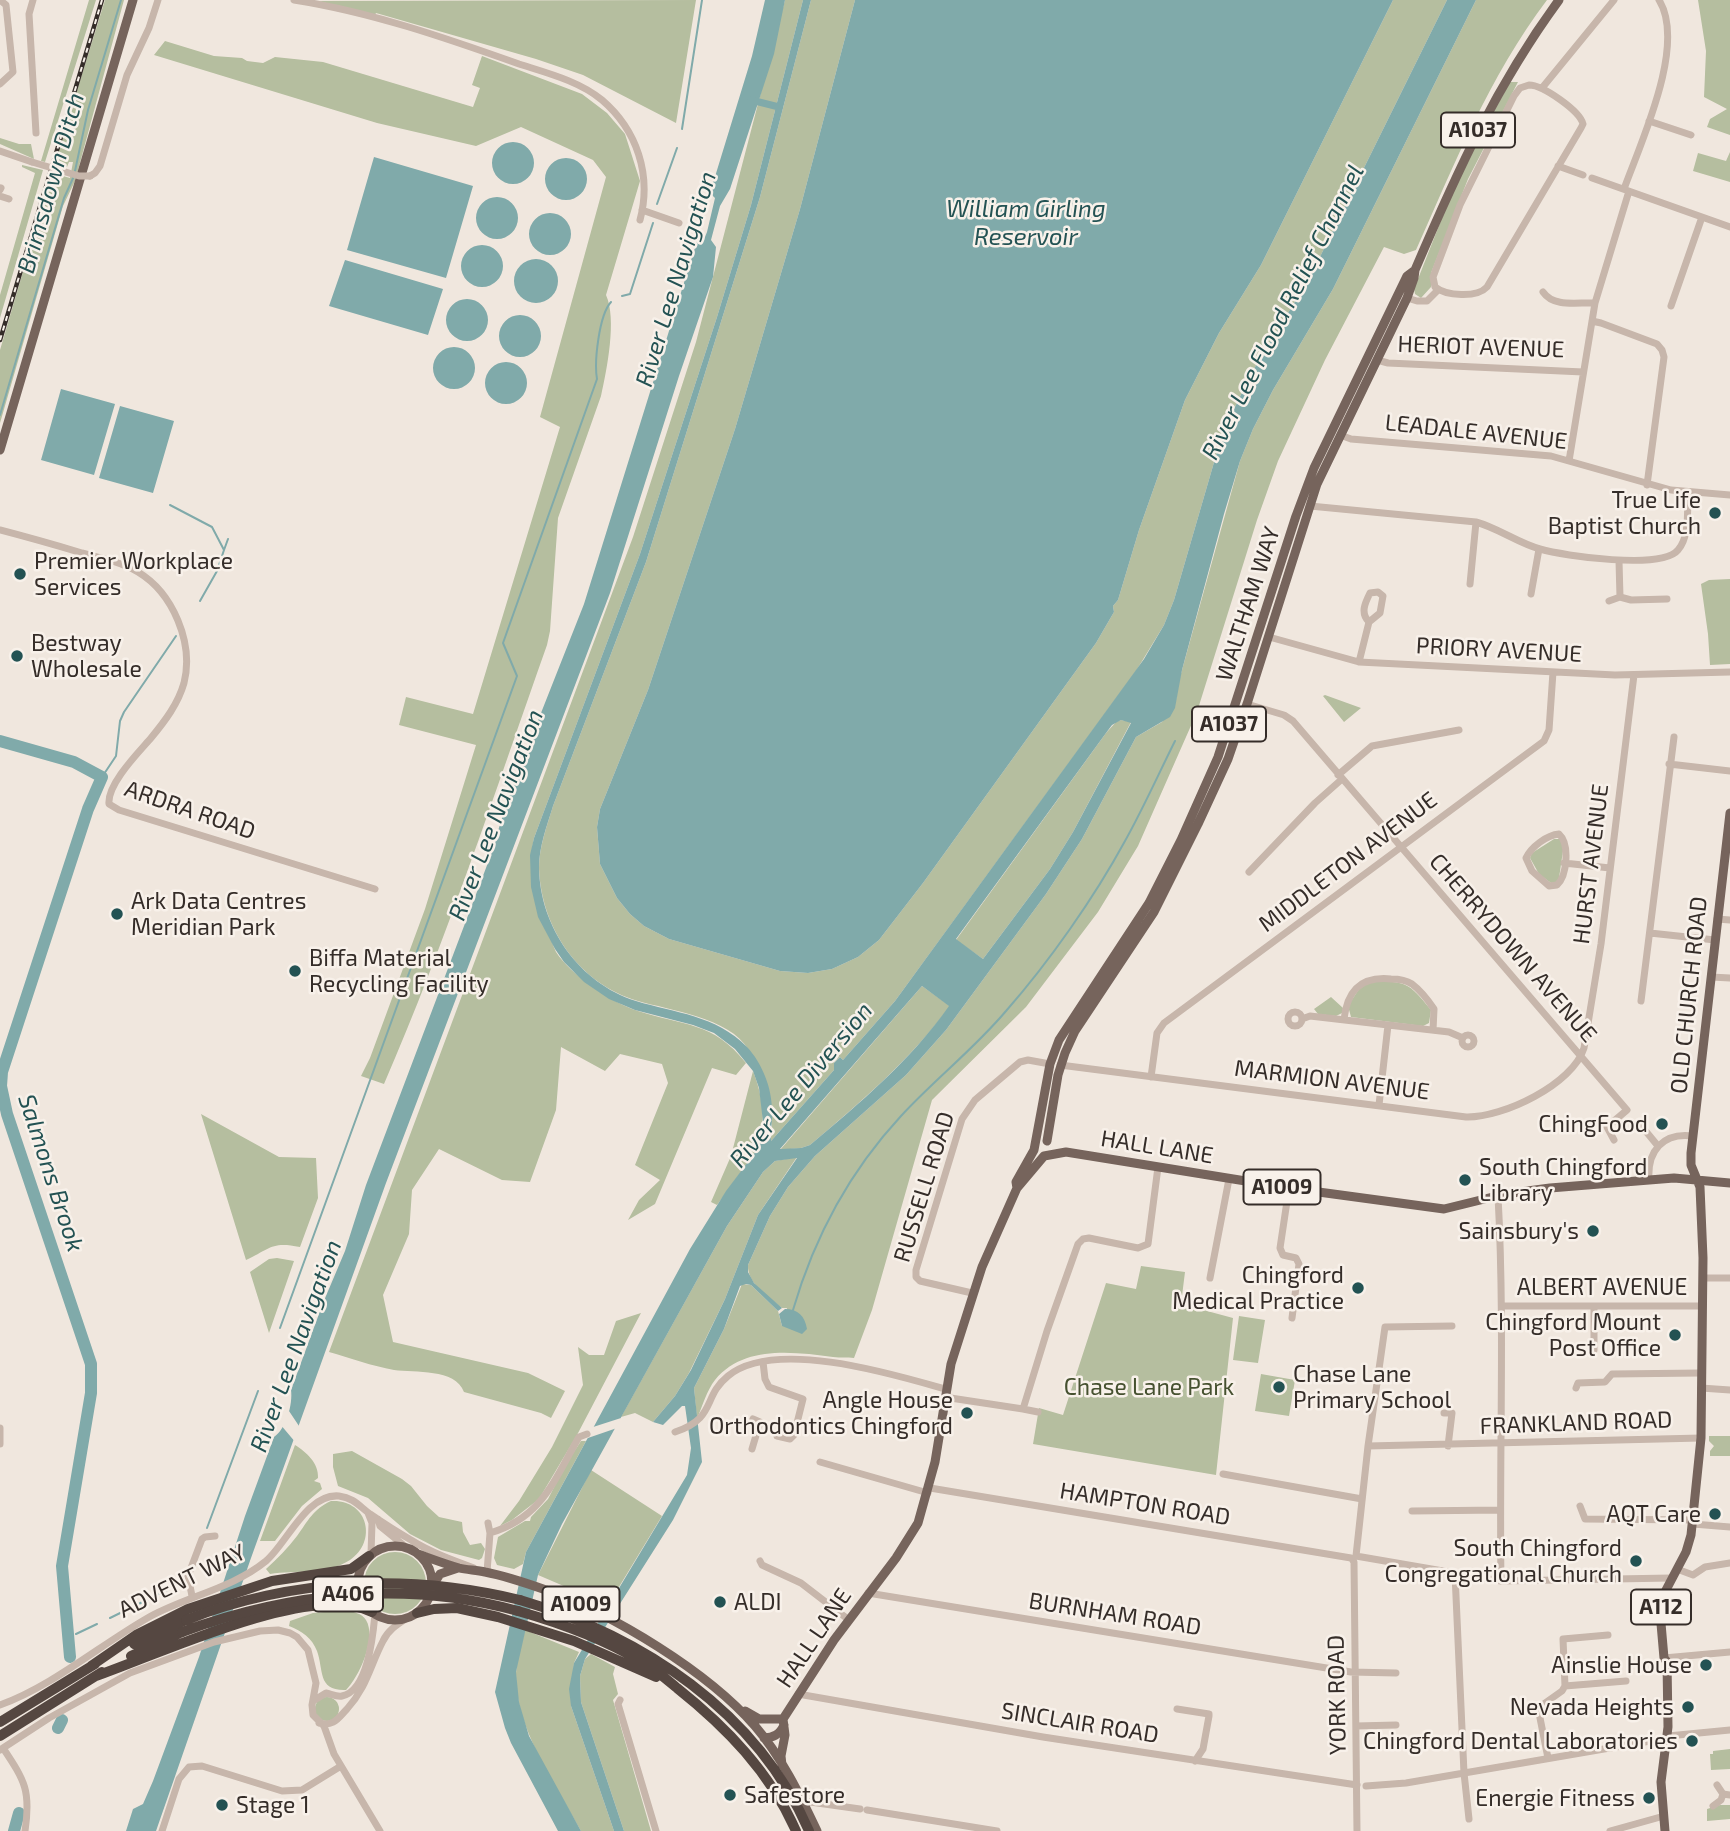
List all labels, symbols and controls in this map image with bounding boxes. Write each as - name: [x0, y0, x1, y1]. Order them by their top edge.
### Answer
- water label: Brimsdown Ditch: [11, 89, 91, 277]
- road number: A1037: [1441, 113, 1515, 148]
- water label: River Lee Flood Relief Channel: [1196, 160, 1370, 464]
- water label: River Lee Navigation: [630, 168, 722, 390]
- water label: William Girling Reservoir: [946, 195, 1106, 251]
- street label: HERIOT AVENUE: [1397, 330, 1565, 364]
- street label: LEADALE AVENUE: [1383, 409, 1569, 455]
- place label: True Life Baptist Church: [1548, 486, 1701, 540]
- marker: True Life Baptist Church: [1707, 505, 1723, 521]
- street label: WALTHAM WAY: [1210, 523, 1286, 685]
- place label: Premier Workplace Services: [34, 547, 233, 601]
- marker: Premier Workplace Services: [12, 566, 28, 582]
- place label: Bestway Wholesale: [31, 629, 142, 683]
- street label: PRIORY AVENUE: [1415, 632, 1583, 668]
- marker: Bestway Wholesale: [9, 648, 25, 664]
- water label: River Lee Navigation: [442, 705, 550, 925]
- road number: A1037: [1192, 706, 1266, 742]
- street label: ARDRA ROAD: [121, 775, 259, 845]
- street label: HURST AVENUE: [1567, 782, 1615, 946]
- street label: MIDDLETON AVENUE: [1253, 786, 1443, 938]
- street label: CHERRYDOWN AVENUE: [1423, 848, 1603, 1048]
- place label: Ark Data Centres Meridian Park: [131, 887, 306, 941]
- street label: OLD CHURCH ROAD: [1665, 895, 1713, 1095]
- marker: Ark Data Centres Meridian Park: [109, 906, 125, 922]
- place label: Biffa Material Recycling Facility: [309, 944, 489, 998]
- marker: Biffa Material Recycling Facility: [287, 963, 303, 979]
- water label: River Lee Diversion: [723, 997, 879, 1173]
- street label: MARMION AVENUE: [1233, 1054, 1431, 1106]
- water label: Salmons Brook: [12, 1091, 90, 1255]
- street label: RUSSELL ROAD: [888, 1108, 960, 1266]
- place label: ChingFood: [1538, 1110, 1648, 1138]
- marker: ChingFood: [1654, 1116, 1670, 1132]
- street label: HALL LANE: [1099, 1124, 1215, 1170]
- place label: South Chingford Library: [1479, 1153, 1647, 1207]
- road number: A1009: [1244, 1170, 1320, 1204]
- marker: South Chingford Library: [1457, 1172, 1473, 1188]
- place label: Sainsbury's: [1459, 1217, 1579, 1245]
- marker: Sainsbury's: [1585, 1223, 1601, 1239]
- water label: River Lee Navigation: [244, 1236, 348, 1456]
- place label: Chingford Medical Practice: [1172, 1261, 1344, 1315]
- street label: ALBERT AVENUE: [1517, 1273, 1687, 1301]
- marker: Chingford Medical Practice: [1350, 1280, 1366, 1296]
- place label: Chingford Mount Post Office: [1485, 1308, 1661, 1362]
- marker: Chingford Mount Post Office: [1667, 1327, 1683, 1343]
- place label: Chase Lane Primary School: [1293, 1360, 1451, 1414]
- park label: Chase Lane Park: [1064, 1373, 1234, 1401]
- marker: Chase Lane Primary School: [1271, 1379, 1287, 1395]
- place label: Angle House Orthodontics Chingford: [709, 1386, 953, 1440]
- marker: Angle House Orthodontics Chingford: [959, 1405, 975, 1421]
- street label: FRANKLAND ROAD: [1479, 1406, 1673, 1440]
- street label: HAMPTON ROAD: [1058, 1477, 1232, 1531]
- place label: AQT Care: [1606, 1500, 1701, 1528]
- marker: AQT Care: [1707, 1506, 1723, 1522]
- place label: South Chingford Congregational Church: [1384, 1534, 1622, 1588]
- street label: ADVENT WAY: [114, 1538, 250, 1624]
- marker: South Chingford Congregational Church: [1628, 1553, 1644, 1569]
- road number: A406: [313, 1576, 383, 1612]
- street label: HALL LANE: [771, 1583, 857, 1693]
- road number: A1009: [542, 1586, 620, 1622]
- street label: BURNHAM ROAD: [1027, 1587, 1203, 1641]
- place label: ALDI: [734, 1588, 781, 1616]
- road number: A112: [1631, 1590, 1691, 1624]
- marker: ALDI: [712, 1594, 728, 1610]
- street label: YORK ROAD: [1322, 1635, 1352, 1755]
- place label: Ainslie House: [1551, 1651, 1692, 1679]
- marker: Ainslie House: [1698, 1657, 1714, 1673]
- place label: Nevada Heights: [1510, 1693, 1674, 1721]
- street label: SINCLAIR ROAD: [999, 1697, 1161, 1749]
- marker: Nevada Heights: [1680, 1699, 1696, 1715]
- place label: Chingford Dental Laboratories: [1363, 1727, 1678, 1755]
- marker: Chingford Dental Laboratories: [1684, 1733, 1700, 1749]
- place label: Safestore: [744, 1781, 845, 1809]
- place label: Energie Fitness: [1475, 1784, 1635, 1812]
- marker: Safestore: [722, 1787, 738, 1803]
- marker: Energie Fitness: [1641, 1790, 1657, 1806]
- place label: Stage 1: [236, 1791, 310, 1819]
- marker: Stage 1: [214, 1797, 230, 1813]

